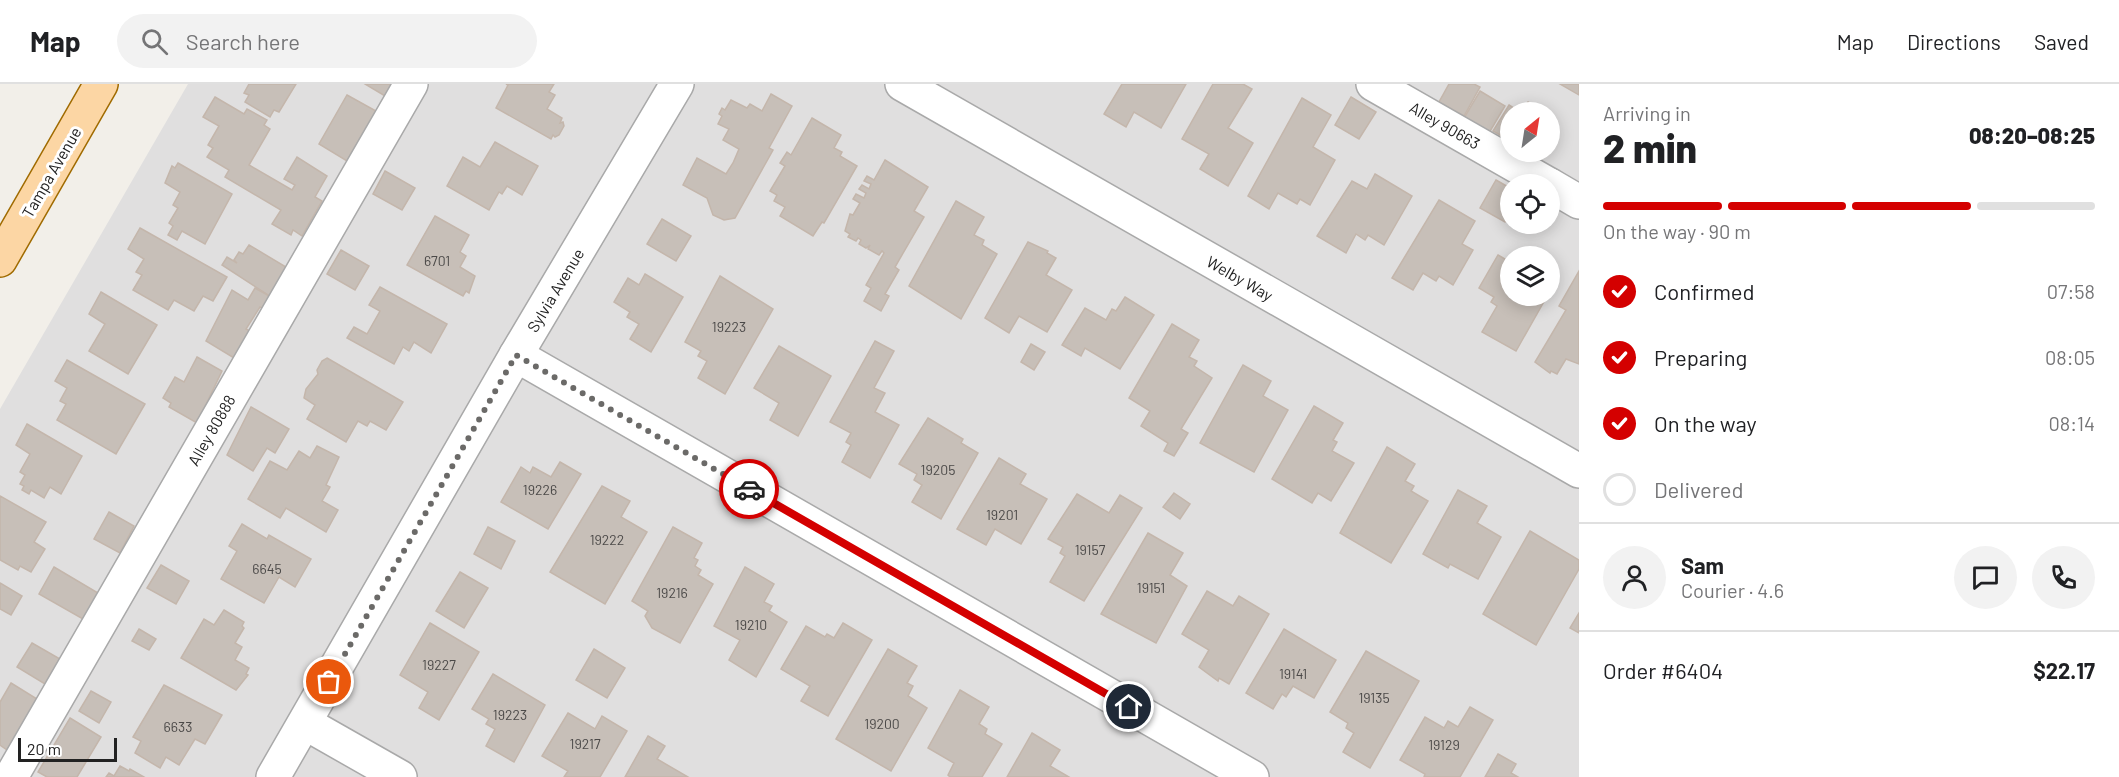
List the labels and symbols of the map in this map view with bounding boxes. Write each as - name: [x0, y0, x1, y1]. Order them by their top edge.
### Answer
- street label: Alley 90663: [1406, 97, 1484, 153]
- north arrow: [1500, 102, 1560, 162]
- street label: Tampa Avenue: [17, 123, 85, 221]
- street label: Sylvia Avenue: [523, 245, 587, 335]
- street label: Welby Way: [1203, 251, 1277, 305]
- house number: 6701: [424, 252, 450, 269]
- house number: 19223: [712, 318, 746, 335]
- street label: Alley 80888: [183, 391, 239, 469]
- courier: [719, 459, 779, 519]
- house number: 19205: [921, 461, 955, 478]
- house number: 19226: [523, 481, 557, 498]
- house number: 19201: [986, 506, 1018, 523]
- house number: 19222: [590, 531, 624, 548]
- house number: 19157: [1075, 541, 1106, 558]
- house number: 6645: [252, 560, 282, 577]
- house number: 19151: [1137, 579, 1165, 596]
- house number: 19216: [656, 584, 688, 601]
- house number: 19210: [735, 616, 767, 633]
- pin: [303, 656, 354, 707]
- house number: 19227: [422, 656, 456, 673]
- house number: 19141: [1279, 665, 1307, 682]
- pin: [1103, 681, 1154, 732]
- house number: 19135: [1358, 689, 1390, 706]
- house number: 19223: [493, 706, 527, 723]
- house number: 19200: [864, 715, 900, 732]
- house number: 6633: [164, 718, 192, 735]
- scale bar: [18, 735, 117, 762]
- house number: 19217: [569, 735, 601, 752]
- house number: 19129: [1428, 736, 1460, 753]

